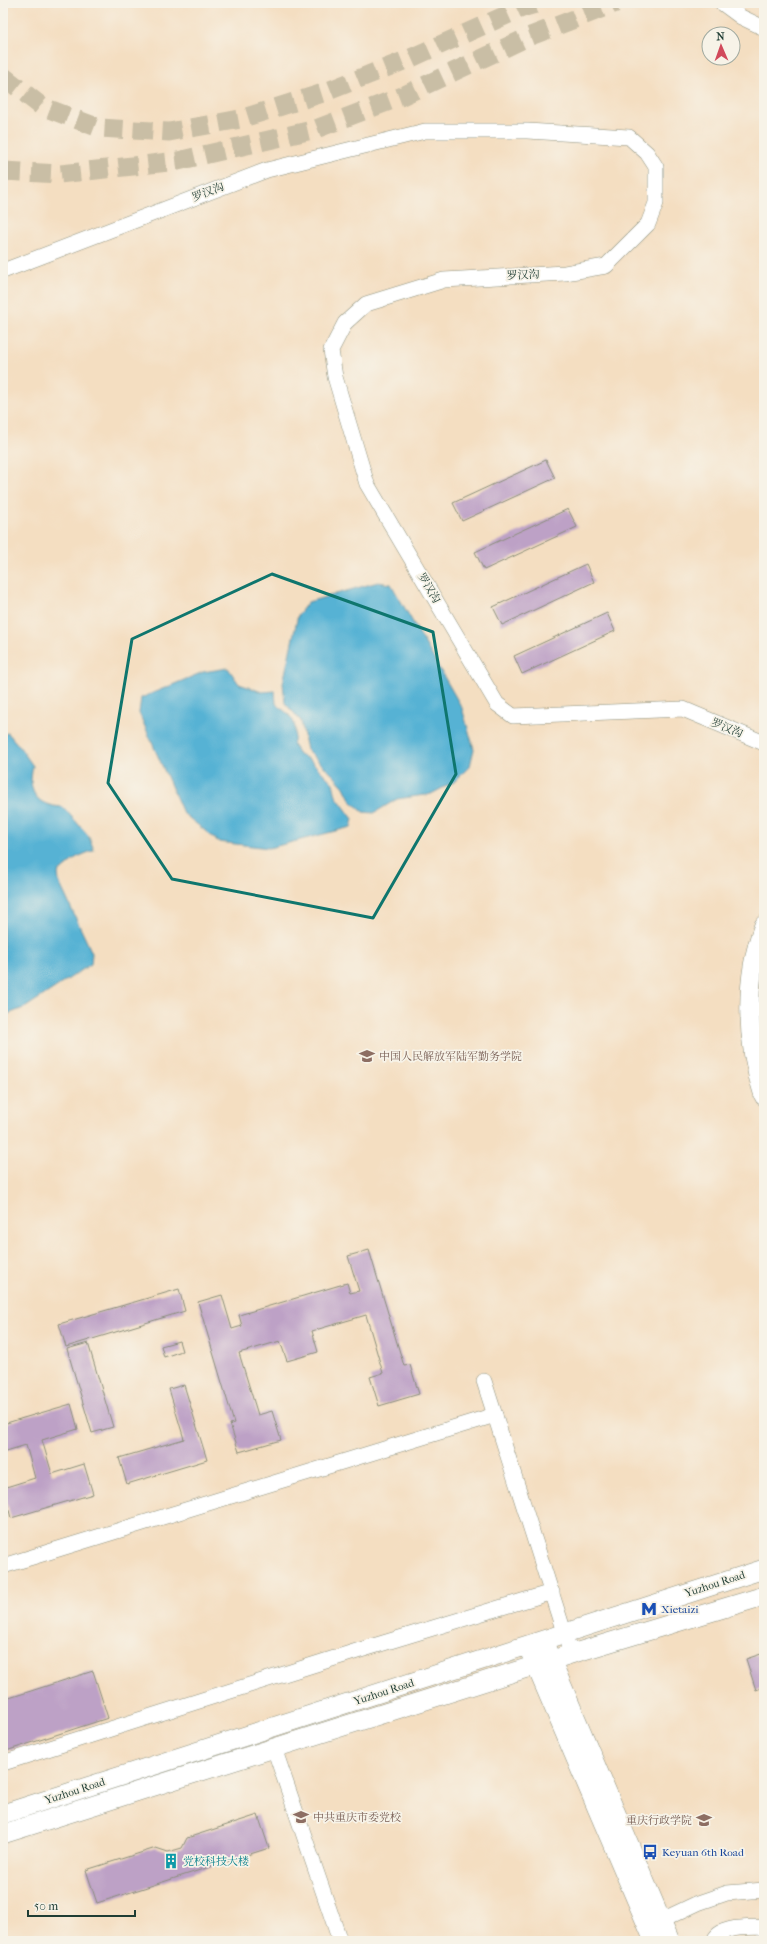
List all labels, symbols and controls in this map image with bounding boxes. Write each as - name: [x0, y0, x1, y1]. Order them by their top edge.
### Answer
- north arrow: [701, 26, 741, 66]
- text: N: [716, 30, 726, 43]
- street label: 罗汉沟: [190, 180, 226, 204]
- street label: 罗汉沟: [506, 268, 540, 282]
- street label: 罗汉沟: [415, 571, 443, 605]
- street label: 罗汉沟: [709, 716, 745, 740]
- school or university icon: 中国人民解放军陆军勤务学院: [358, 1047, 376, 1065]
- place label: 中国人民解放军陆军勤务学院: [379, 1050, 522, 1063]
- street label: Yuzhou Road: [682, 1568, 748, 1600]
- metro station icon: Xietaizi: [640, 1600, 658, 1618]
- place label: Xietaizi: [661, 1603, 699, 1616]
- street label: Yuzhou Road: [351, 1676, 417, 1708]
- street label: Yuzhou Road: [42, 1775, 108, 1807]
- school or university icon: 中共重庆市委党校: [292, 1808, 310, 1826]
- place label: 中共重庆市委党校: [313, 1811, 401, 1824]
- school or university icon: 重庆行政学院: [695, 1811, 713, 1829]
- place label: 重庆行政学院: [626, 1814, 692, 1827]
- bus stop icon: Keyuan 6th Road: [641, 1843, 659, 1861]
- place label: Keyuan 6th Road: [662, 1846, 745, 1859]
- building icon: 党校科技大楼: [162, 1852, 180, 1870]
- place label: 党校科技大楼: [183, 1855, 249, 1868]
- scale bar: [28, 1892, 135, 1918]
- text: 50 m: [34, 1899, 58, 1913]

